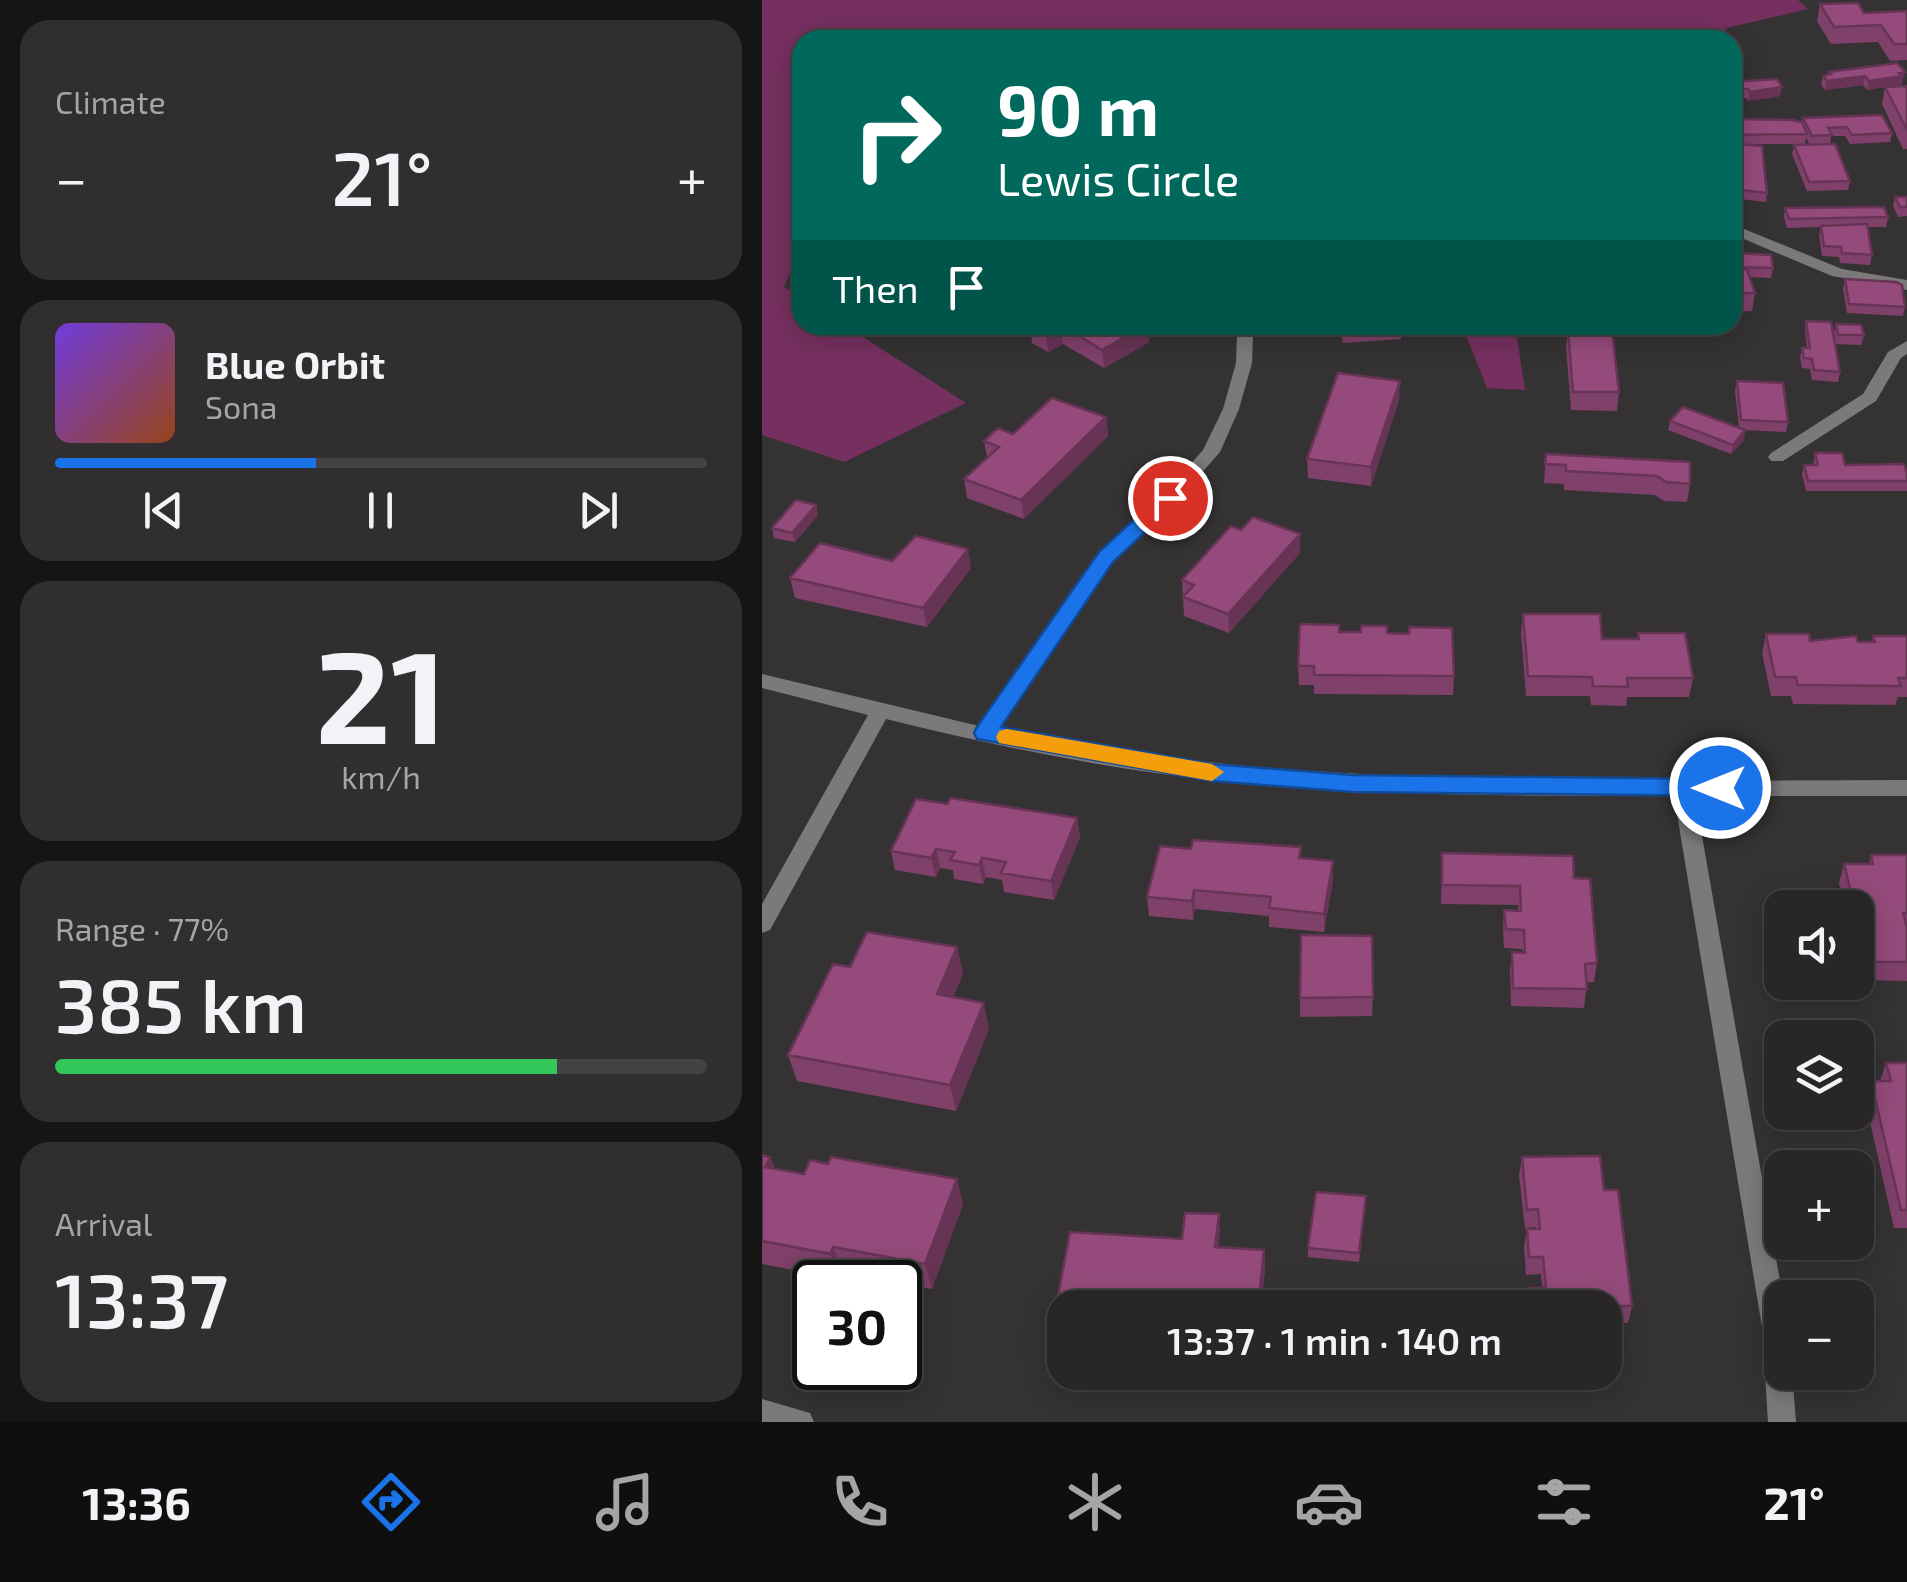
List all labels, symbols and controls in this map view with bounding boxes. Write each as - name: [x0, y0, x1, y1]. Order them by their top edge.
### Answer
- text: 90 m: [997, 66, 1159, 150]
- icon: right: [832, 70, 962, 200]
- text: Climate: [55, 82, 166, 120]
- text: 21°: [332, 131, 432, 221]
- text: −: [55, 144, 87, 210]
- text: +: [677, 144, 707, 210]
- text: Lewis Circle: [997, 151, 1239, 205]
- icon: arrive: [939, 260, 994, 315]
- text: Then: [832, 265, 919, 311]
- text: Blue Orbit: [205, 341, 385, 387]
- text: Sona: [205, 387, 277, 425]
- pin: [1128, 456, 1213, 541]
- icon: arrive: [1143, 471, 1198, 526]
- icon: previous: [136, 483, 191, 538]
- icon: pause: [353, 483, 408, 538]
- icon: next: [571, 483, 626, 538]
- text: 21: [315, 614, 447, 770]
- position arrow: [1668, 736, 1772, 840]
- text: km/h: [341, 757, 421, 795]
- map controls: [1764, 890, 1874, 1390]
- button: sound: [1764, 890, 1874, 1000]
- text: Range · 77%: [55, 909, 229, 947]
- text: 385 km: [55, 958, 307, 1048]
- button: layers: [1764, 1020, 1874, 1130]
- button: +: [1764, 1150, 1874, 1260]
- text: Arrival: [55, 1204, 152, 1242]
- text: 13:37: [55, 1253, 228, 1343]
- speed limit sign: 30: [792, 1260, 922, 1390]
- button: −: [1764, 1280, 1874, 1390]
- text: 13:37 · 1 min · 140 m: [1167, 1317, 1502, 1363]
- icon: directions: [356, 1467, 426, 1537]
- icon: music: [590, 1467, 660, 1537]
- icon: phone: [825, 1467, 895, 1537]
- icon: climate: [1060, 1467, 1130, 1537]
- icon: car: [1294, 1467, 1364, 1537]
- icon: filters: [1529, 1467, 1599, 1537]
- text: 13:36: [82, 1475, 191, 1529]
- text: 21°: [1764, 1475, 1825, 1529]

